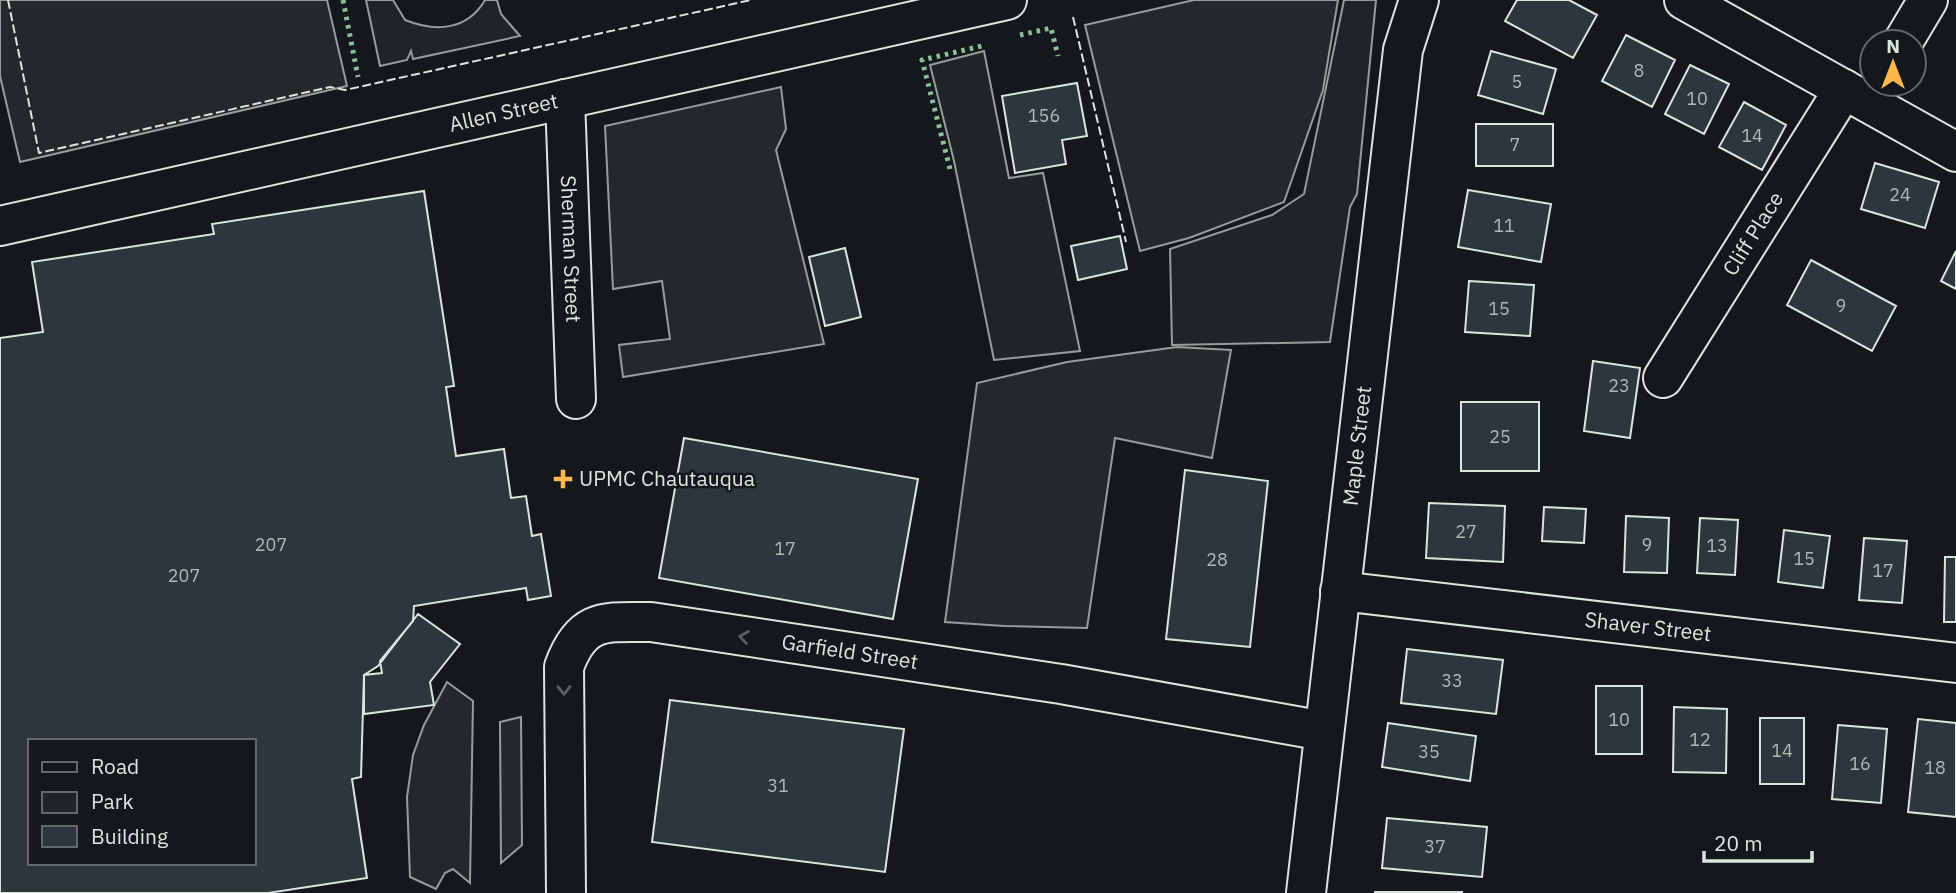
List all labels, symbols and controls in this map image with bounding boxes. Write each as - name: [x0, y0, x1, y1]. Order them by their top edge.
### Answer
- north arrow: [1858, 28, 1928, 98]
- text: N: [1886, 34, 1900, 58]
- house number: 8: [1634, 59, 1644, 82]
- house number: 5: [1512, 70, 1522, 93]
- street label: Allen Street: [446, 86, 560, 138]
- house number: 10: [1686, 87, 1708, 110]
- house number: 156: [1028, 104, 1060, 127]
- house number: 14: [1741, 124, 1763, 147]
- house number: 7: [1510, 133, 1520, 156]
- street label: Sherman Street: [555, 175, 588, 323]
- house number: 24: [1889, 183, 1911, 206]
- street label: Cliff Place: [1716, 186, 1789, 281]
- house number: 11: [1493, 214, 1515, 237]
- house number: 9: [1836, 294, 1846, 317]
- house number: 15: [1488, 297, 1510, 320]
- house number: 23: [1608, 374, 1630, 397]
- street label: Maple Street: [1336, 384, 1377, 507]
- house number: 25: [1489, 425, 1511, 448]
- place label: UPMC Chautauqua: [579, 464, 755, 492]
- marker: UPMC Chautauqua: [553, 469, 573, 489]
- house number: 27: [1455, 520, 1477, 543]
- house number: 207: [255, 533, 287, 556]
- house number: 9: [1642, 533, 1652, 556]
- house number: 13: [1706, 534, 1728, 557]
- house number: 17: [774, 537, 796, 560]
- house number: 15: [1793, 547, 1815, 570]
- house number: 28: [1206, 548, 1228, 571]
- house number: 17: [1872, 559, 1894, 582]
- house number: 207: [168, 564, 200, 587]
- street label: Shaver Street: [1583, 605, 1713, 647]
- street label: Garfield Street: [780, 627, 920, 675]
- one-way arrow: [738, 629, 750, 644]
- house number: 33: [1441, 669, 1463, 692]
- one-way arrow: [556, 685, 572, 696]
- house number: 10: [1608, 708, 1630, 731]
- house number: 12: [1689, 728, 1711, 751]
- legend: [28, 739, 256, 865]
- house number: 14: [1771, 739, 1793, 762]
- house number: 35: [1418, 740, 1440, 763]
- text: Road: [91, 752, 139, 780]
- house number: 16: [1849, 752, 1871, 775]
- house number: 18: [1924, 756, 1946, 779]
- house number: 31: [767, 774, 789, 797]
- text: Park: [91, 787, 134, 815]
- scale bar: [1704, 820, 1812, 864]
- text: Building: [91, 822, 168, 850]
- text: 20 m: [1714, 829, 1763, 857]
- house number: 37: [1424, 835, 1446, 858]

